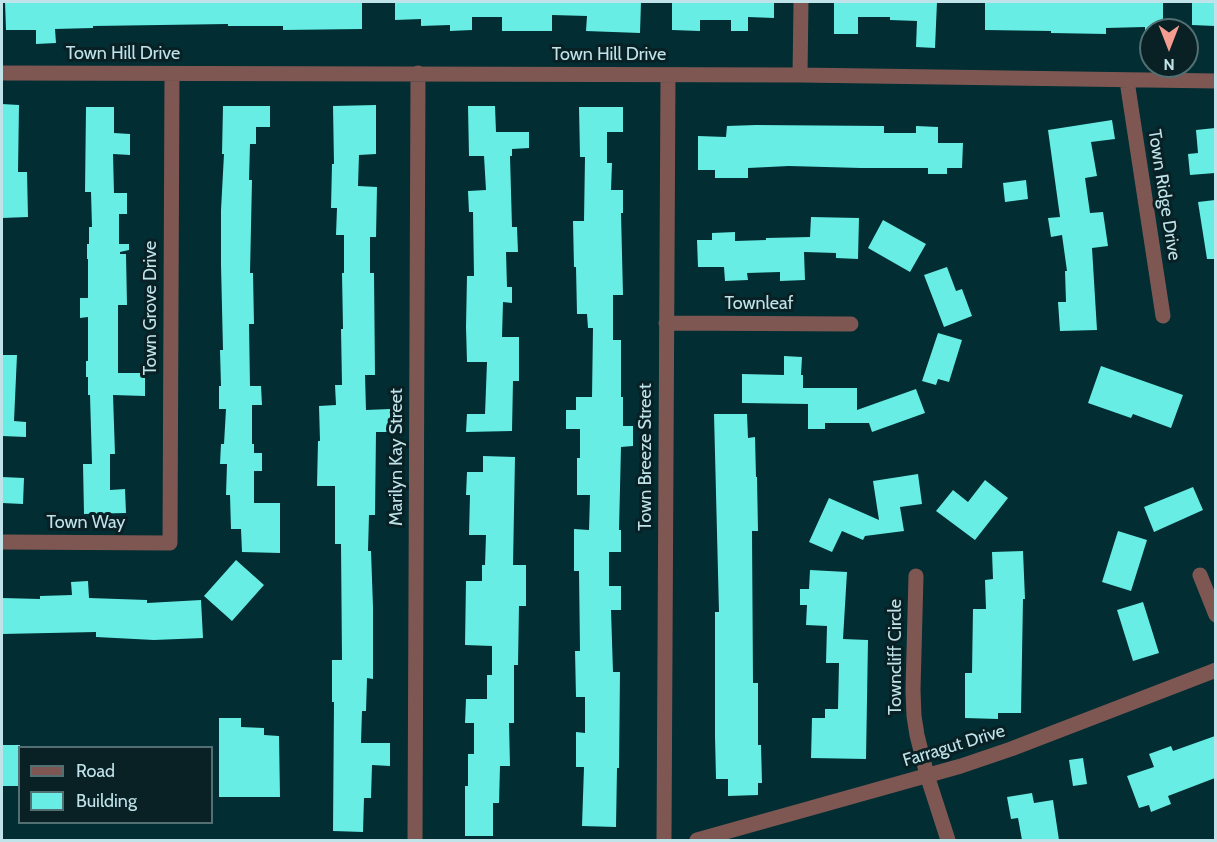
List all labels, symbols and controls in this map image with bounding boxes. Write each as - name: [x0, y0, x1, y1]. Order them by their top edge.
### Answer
- north arrow: [1139, 18, 1199, 78]
- street label: Town Hill Drive: [66, 43, 180, 65]
- street label: Town Hill Drive: [552, 44, 666, 66]
- text: N: [1163, 55, 1175, 74]
- street label: Town Ridge Drive: [1143, 128, 1185, 262]
- street label: Town Grove Drive: [140, 241, 162, 375]
- street label: Townleaf: [725, 293, 793, 315]
- street label: Town Breeze Street: [635, 383, 657, 531]
- street label: Marilyn Kay Street: [386, 388, 408, 526]
- street label: Town Way: [47, 512, 125, 534]
- street label: Towncliff Circle: [885, 599, 907, 715]
- street label: Farragut Drive: [900, 720, 1008, 772]
- legend: [18, 746, 213, 824]
- text: Road: [76, 760, 115, 782]
- text: Building: [76, 790, 137, 812]

